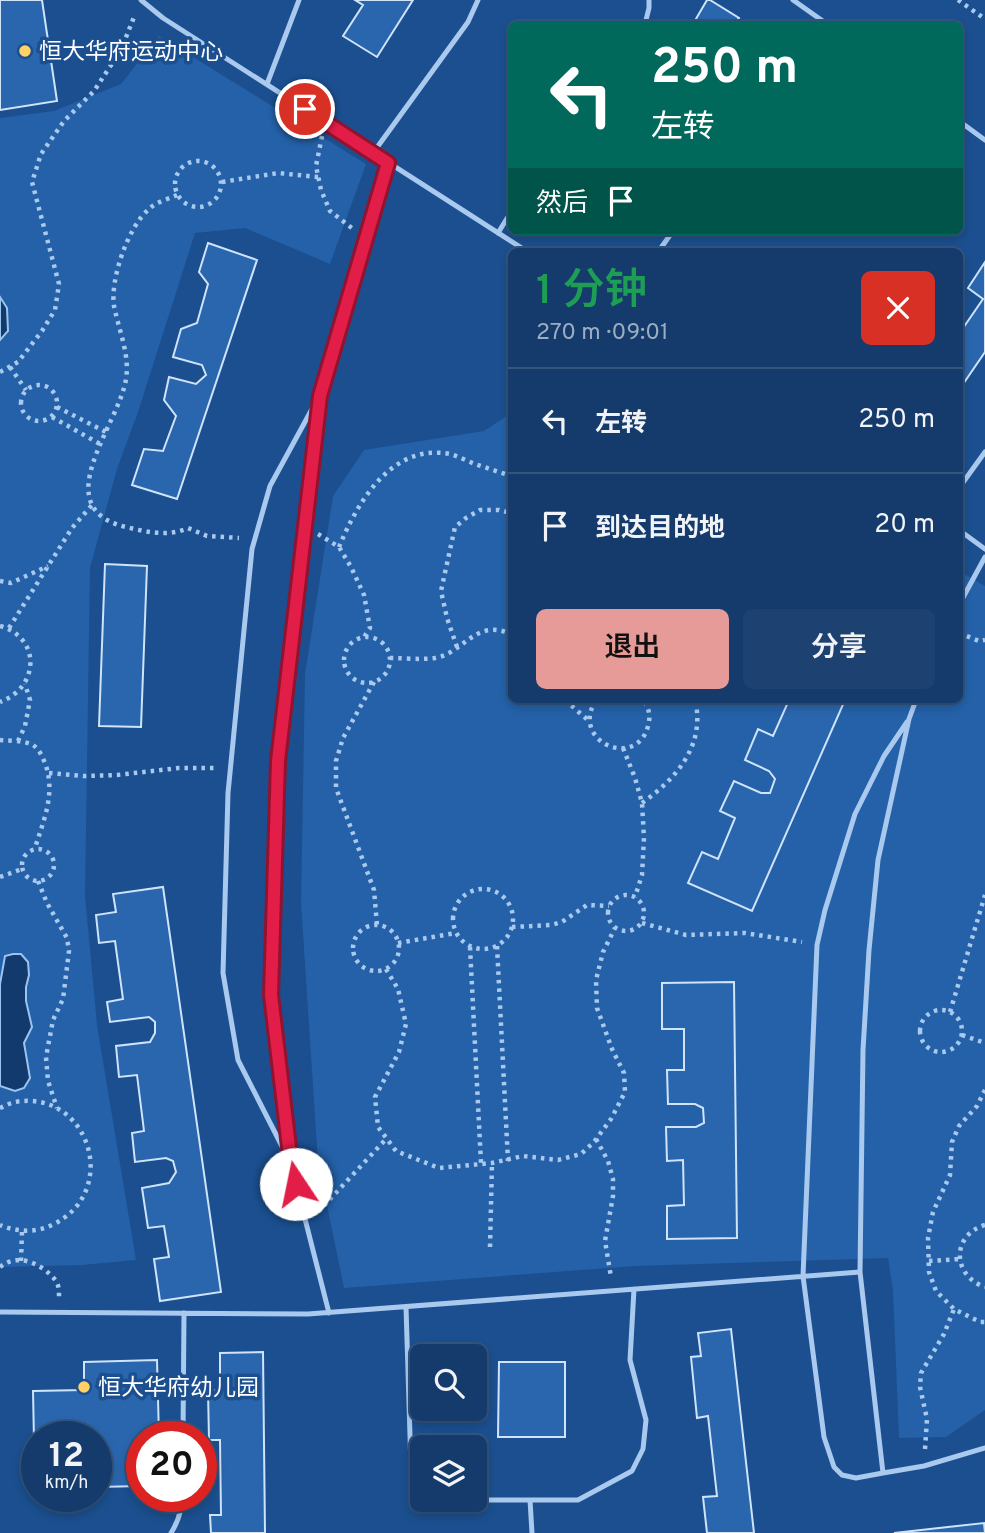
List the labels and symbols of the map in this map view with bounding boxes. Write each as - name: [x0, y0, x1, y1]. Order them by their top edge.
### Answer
- place label: 恒大华府运动中心: [39, 39, 223, 68]
- marker: 恒大华府运动中心: [17, 43, 33, 59]
- pin: [275, 79, 335, 139]
- position arrow: [259, 1147, 333, 1221]
- place label: 恒大华府幼儿园: [98, 1375, 259, 1404]
- marker: 恒大华府幼儿园: [76, 1379, 92, 1395]
- speed limit sign: 20: [126, 1421, 217, 1512]

